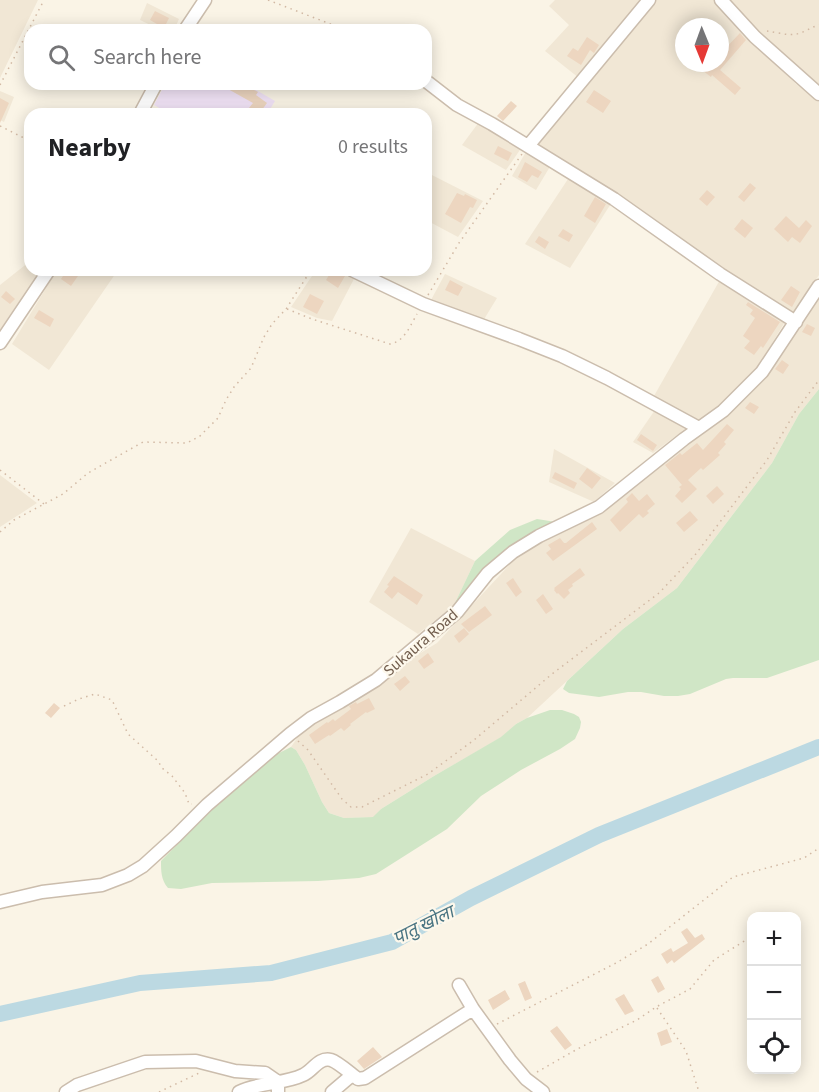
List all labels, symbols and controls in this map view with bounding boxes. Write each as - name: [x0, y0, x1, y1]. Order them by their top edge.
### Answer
- north arrow: [675, 18, 729, 72]
- search box: [24, 24, 432, 90]
- icon: search: [45, 41, 78, 74]
- text: Search here: [93, 41, 201, 73]
- text: Nearby: [48, 129, 131, 166]
- text: 0 results: [338, 133, 408, 161]
- street label: Sukaura Road: [379, 604, 463, 681]
- water label: पातु खोला: [389, 899, 461, 951]
- map controls: [747, 912, 801, 1074]
- button: +: [747, 912, 801, 966]
- button: −: [747, 966, 801, 1020]
- button: locate: [747, 1020, 801, 1074]

